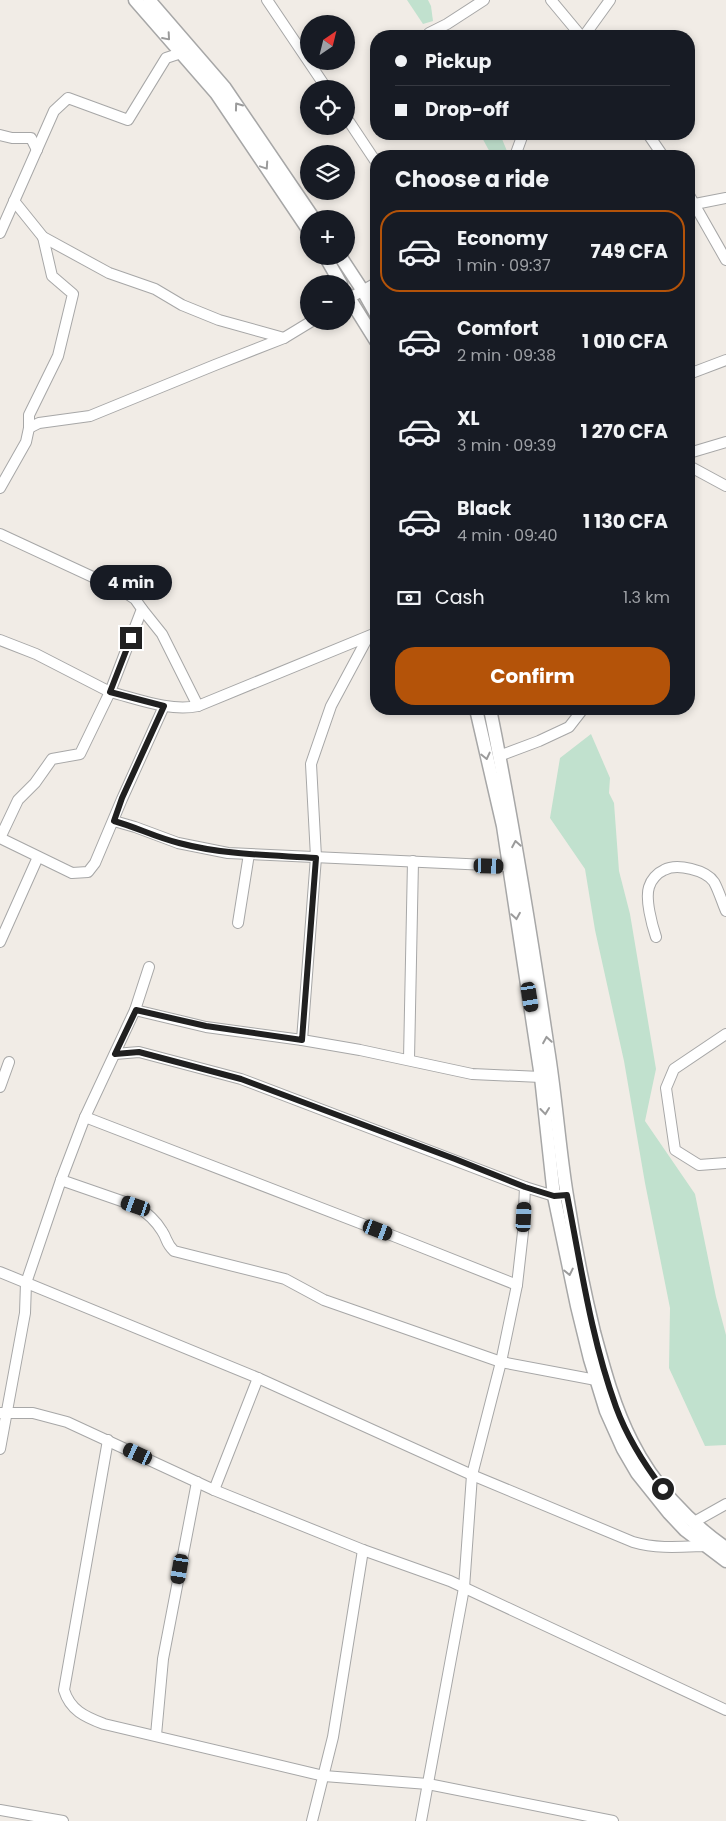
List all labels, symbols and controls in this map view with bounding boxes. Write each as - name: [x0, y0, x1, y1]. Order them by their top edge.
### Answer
- north arrow: [300, 15, 355, 70]
- map controls: [300, 15, 355, 330]
- one-way arrow: [161, 31, 170, 40]
- text: Pickup: [425, 48, 491, 75]
- button: locate: [300, 80, 355, 135]
- text: Drop-off: [425, 96, 509, 123]
- one-way arrow: [235, 102, 244, 112]
- button: layers: [300, 145, 355, 200]
- one-way arrow: [259, 160, 268, 170]
- text: Choose a ride: [395, 164, 549, 195]
- button: +: [300, 210, 355, 265]
- text: Economy: [457, 225, 548, 252]
- icon: car: [397, 229, 442, 274]
- text: 749 CFA: [590, 238, 668, 265]
- text: 1 min · 09:37: [457, 254, 551, 277]
- button: −: [300, 275, 355, 330]
- text: Comfort: [457, 315, 539, 342]
- icon: car: [397, 319, 442, 364]
- text: 1 010 CFA: [582, 328, 668, 355]
- text: 2 min · 09:38: [457, 344, 556, 367]
- text: XL: [457, 405, 480, 432]
- icon: car: [397, 409, 442, 454]
- text: 1 270 CFA: [581, 418, 668, 445]
- text: 3 min · 09:39: [457, 434, 556, 457]
- text: Black: [457, 495, 511, 522]
- icon: car: [397, 499, 442, 544]
- text: 1 130 CFA: [583, 508, 668, 535]
- text: 4 min · 09:40: [457, 524, 558, 547]
- callout: 4 min: [90, 566, 172, 600]
- text: 4 min: [108, 571, 154, 594]
- icon: cash: [395, 584, 423, 612]
- text: Cash: [435, 584, 485, 611]
- text: 1.3 km: [623, 586, 670, 609]
- route end: [120, 627, 142, 649]
- button: Confirm: [395, 647, 670, 705]
- one-way arrow: [480, 752, 491, 761]
- one-way arrow: [511, 840, 522, 849]
- car: [473, 858, 504, 874]
- one-way arrow: [511, 912, 521, 920]
- car: [520, 981, 539, 1013]
- one-way arrow: [542, 1035, 553, 1043]
- one-way arrow: [539, 1108, 550, 1116]
- car: [119, 1194, 152, 1218]
- car: [515, 1202, 532, 1232]
- car: [361, 1218, 394, 1242]
- one-way arrow: [564, 1267, 574, 1276]
- car: [121, 1441, 154, 1467]
- route start: [652, 1478, 674, 1500]
- car: [170, 1553, 189, 1585]

